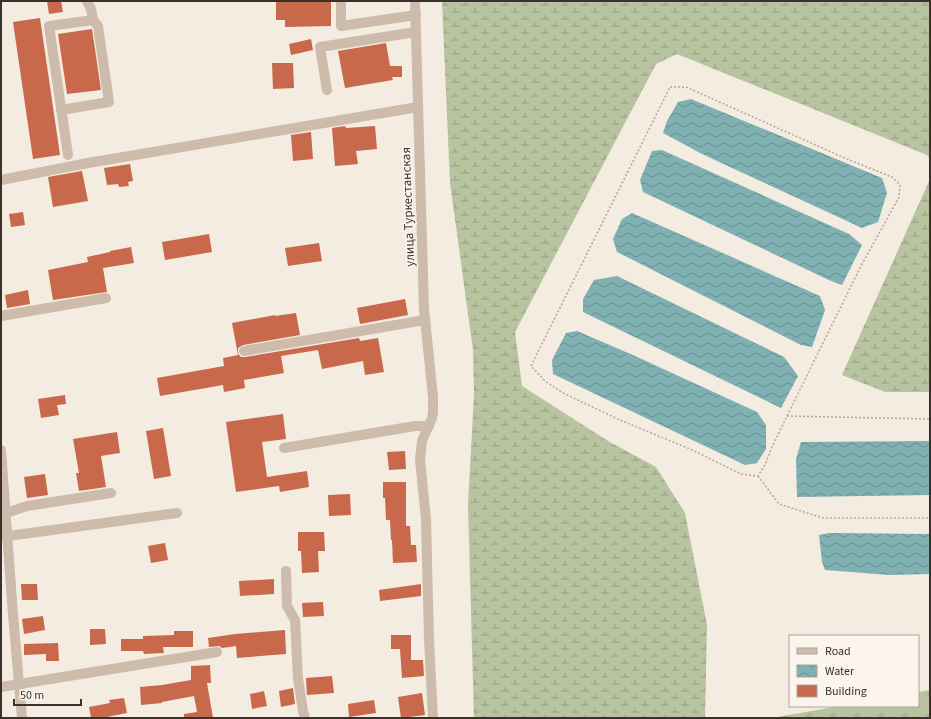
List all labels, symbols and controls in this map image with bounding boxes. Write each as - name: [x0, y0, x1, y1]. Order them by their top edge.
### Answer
- street label: улица Туркестанская: [397, 147, 419, 267]
- legend: [789, 635, 919, 707]
- text: Road: [825, 643, 851, 660]
- text: Water: [825, 663, 855, 680]
- scale bar: [14, 681, 81, 707]
- text: Building: [825, 683, 867, 700]
- text: 50 m: [20, 687, 44, 704]

